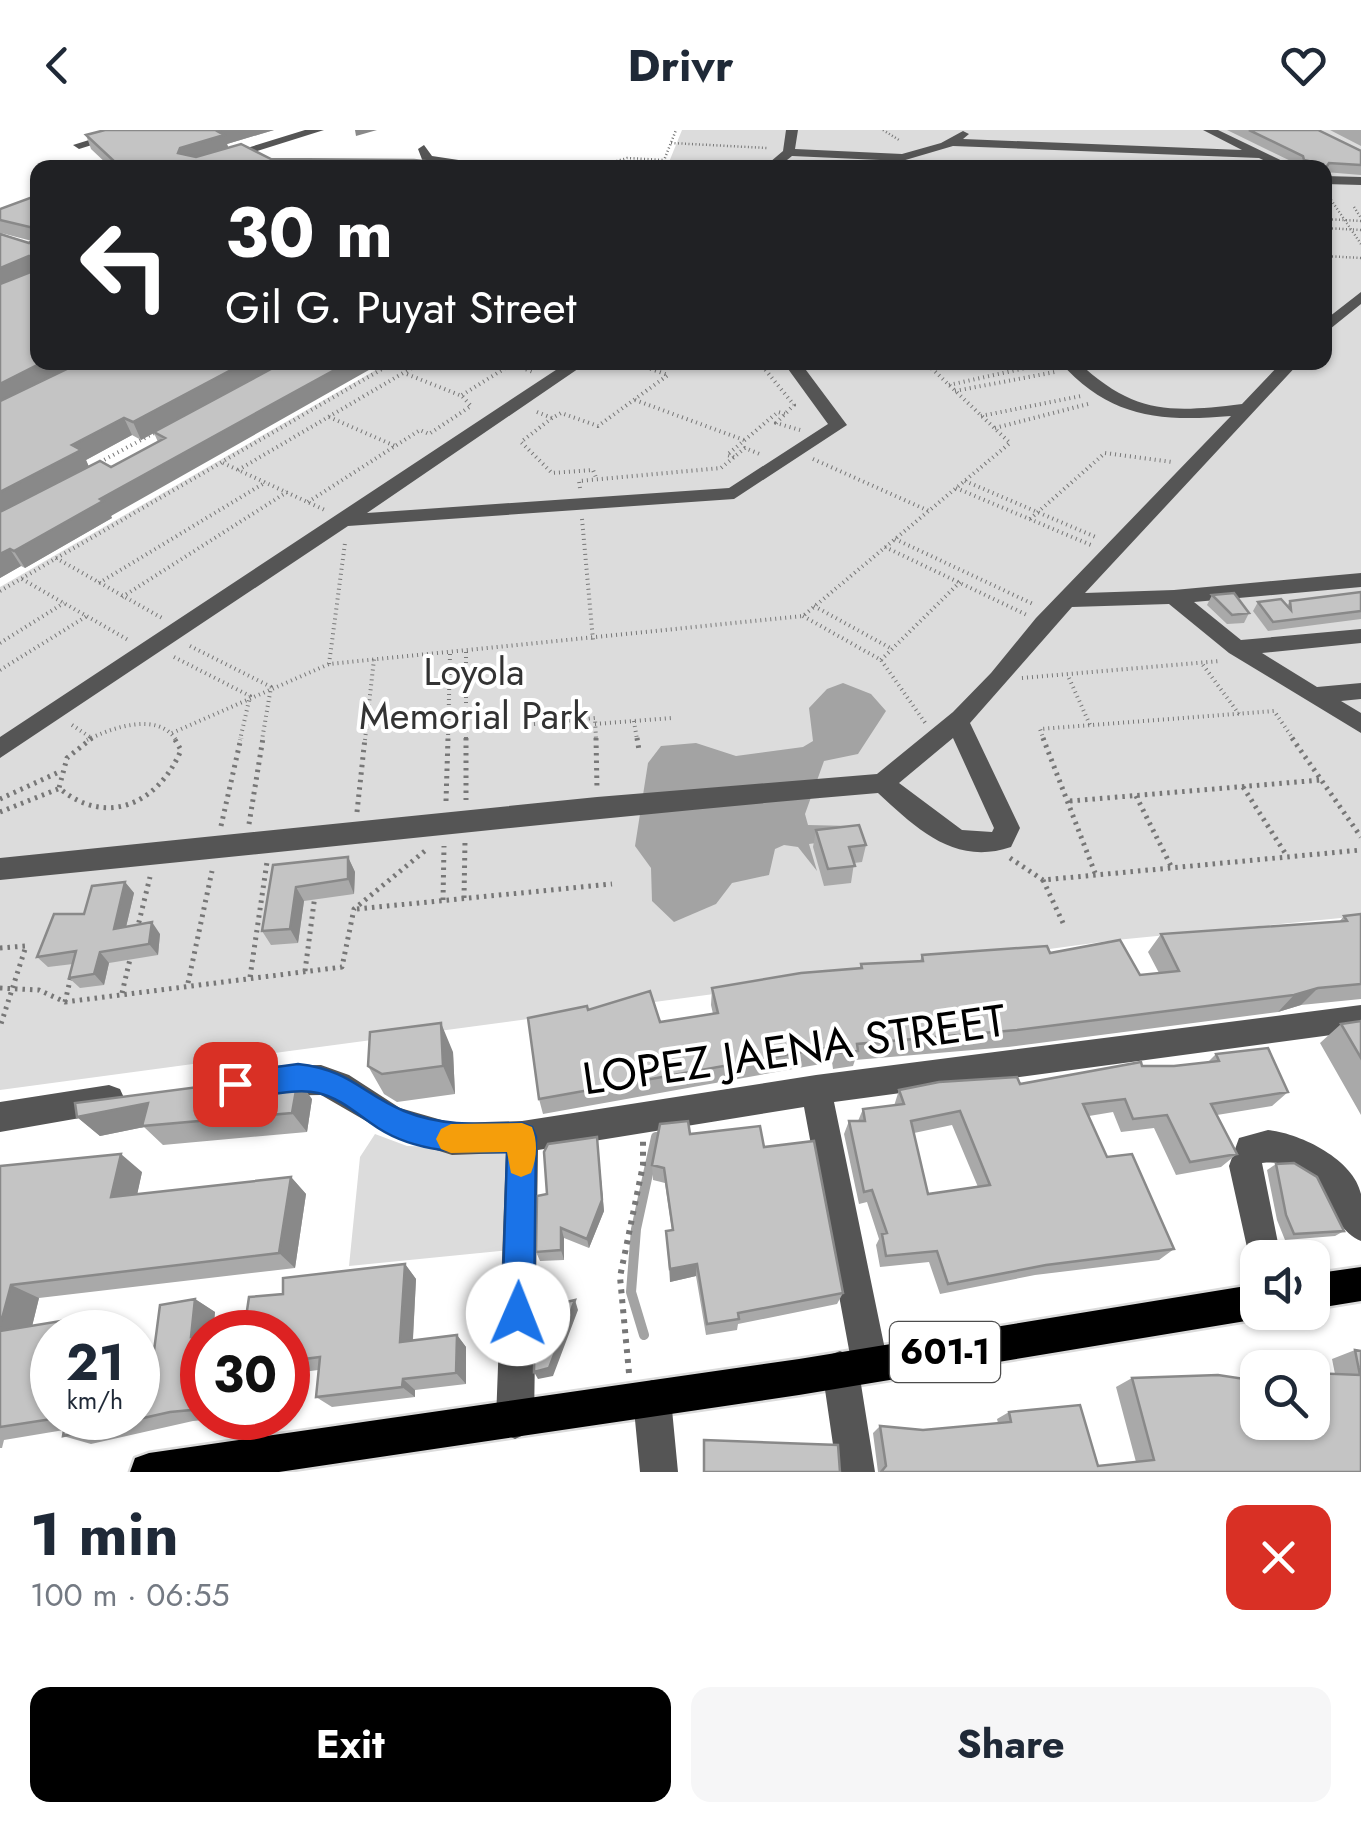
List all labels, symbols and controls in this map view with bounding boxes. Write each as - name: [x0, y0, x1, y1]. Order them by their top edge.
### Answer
- text: Drivr: [627, 33, 734, 98]
- icon: back: [30, 38, 85, 93]
- icon: heart: [1276, 38, 1331, 93]
- text: 30 m: [225, 182, 393, 283]
- icon: left: [60, 200, 190, 330]
- text: Gil G. Puyat Street: [225, 275, 576, 340]
- park label: Loyola Memorial Park: [359, 644, 589, 743]
- street label: LOPEZ JAENA STREET: [578, 988, 1010, 1111]
- pin: [193, 1042, 278, 1127]
- icon: arrive: [208, 1057, 263, 1112]
- map controls: [1240, 1240, 1330, 1440]
- button: sound: [1240, 1240, 1330, 1330]
- position arrow: [466, 1262, 570, 1366]
- speed limit sign: 30: [180, 1310, 310, 1440]
- road number: 601-1: [890, 1322, 1000, 1382]
- text: 21: [66, 1326, 124, 1399]
- button: search: [1240, 1350, 1330, 1440]
- text: km/h: [67, 1382, 123, 1418]
- text: 1 min: [30, 1491, 179, 1578]
- button: close: [1226, 1505, 1331, 1610]
- text: 100 m · 06:55: [30, 1572, 230, 1618]
- button: Exit: [30, 1687, 671, 1802]
- button: Share: [691, 1687, 1331, 1802]

